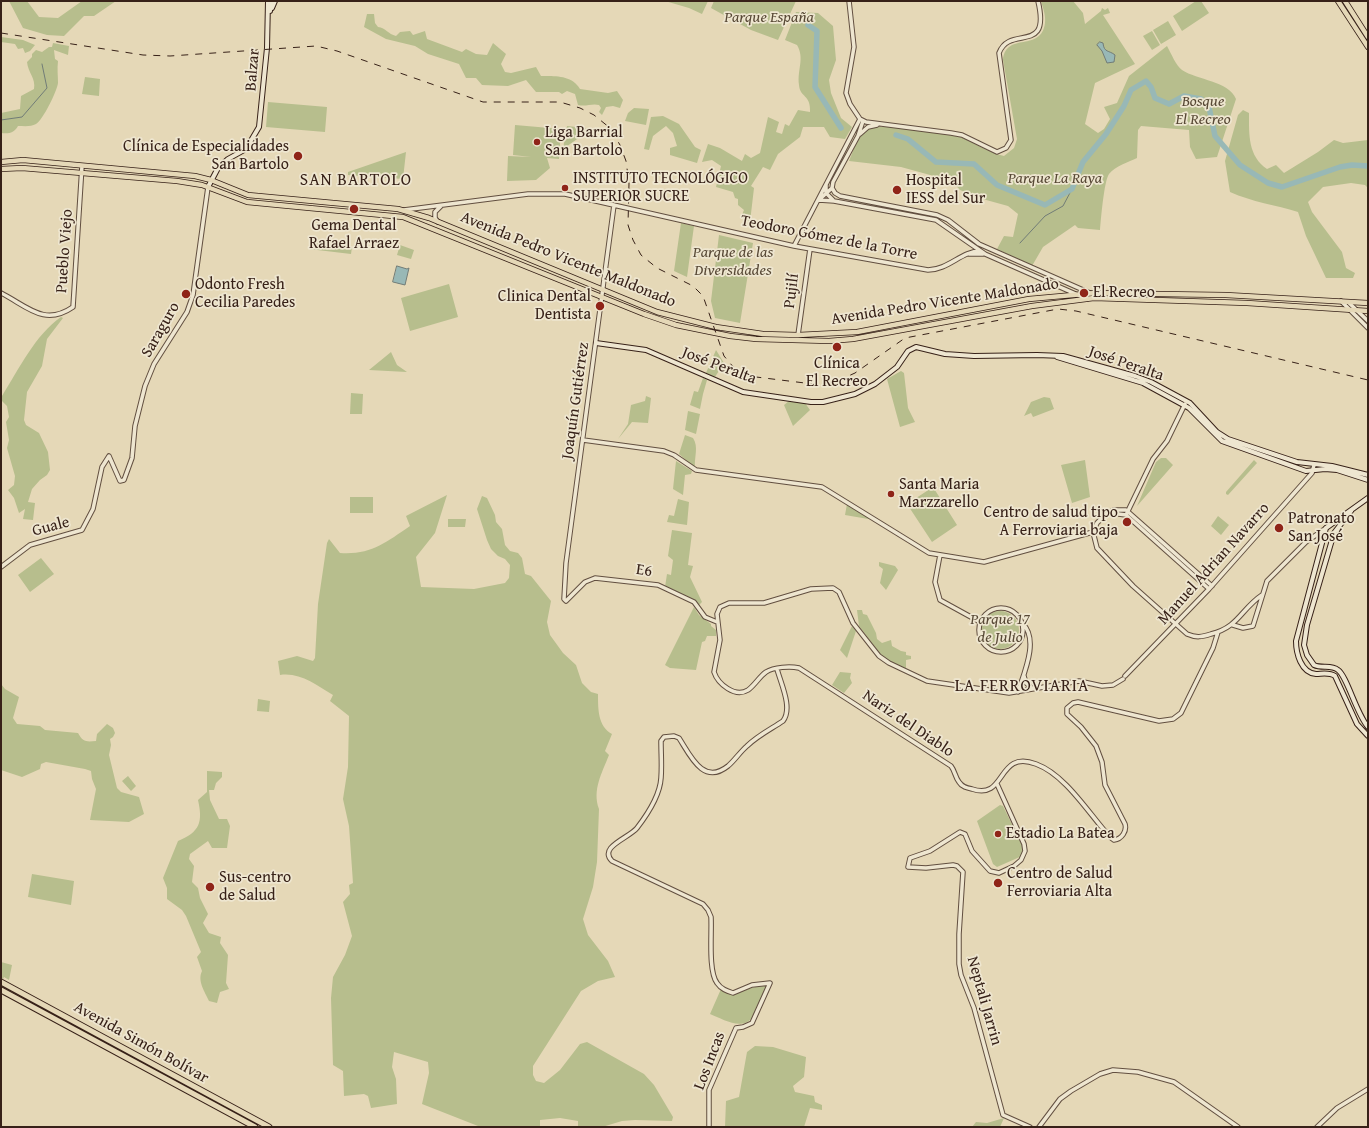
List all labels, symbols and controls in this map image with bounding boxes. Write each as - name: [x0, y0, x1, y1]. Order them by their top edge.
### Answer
- park label: Parque España: [724, 8, 814, 28]
- street label: Balzar: [242, 48, 264, 92]
- park label: Bosque El Recreo: [1175, 92, 1231, 130]
- place label: Liga Barrial San Bartolo: [545, 123, 623, 161]
- place label: Clínica de Especialidades San Bartolo: [123, 137, 289, 175]
- marker: Liga Barrial San Bartolo: [532, 137, 542, 147]
- marker: Clínica de Especialidades San Bartolo: [292, 150, 304, 162]
- place label: INSTITUTO TECNOLÓGICO SUPERIOR SUCRE: [573, 169, 748, 207]
- park label: Parque La Raya: [1008, 169, 1102, 189]
- district label: SAN BARTOLO: [300, 171, 412, 191]
- place label: Hospital IESS del Sur: [906, 171, 985, 209]
- marker: INSTITUTO TECNOLÓGICO SUPERIOR SUCRE: [560, 183, 570, 193]
- marker: Hospital IESS del Sur: [891, 184, 903, 196]
- marker: Gema Dental Rafael Arraez: [348, 203, 360, 215]
- street label: Pueblo Viejo: [52, 208, 78, 294]
- street label: Avenida Pedro Vicente Maldonado: [458, 208, 678, 312]
- street label: Teodoro Gómez de la Torre: [739, 211, 919, 265]
- place label: Gema Dental Rafael Arraez: [309, 216, 399, 254]
- park label: Parque de las Diversidades: [693, 243, 773, 281]
- street label: Pujilí: [780, 272, 804, 310]
- place label: Odonto Fresh Cecilia Paredes: [195, 275, 295, 313]
- street label: Avenida Pedro Vicente Maldonado: [830, 275, 1060, 329]
- place label: El Recreo: [1093, 283, 1155, 303]
- place label: Clinica Dental Dentista: [498, 287, 591, 325]
- marker: El Recreo: [1078, 287, 1090, 299]
- marker: Odonto Fresh Cecilia Paredes: [180, 288, 192, 300]
- street label: Saraguro: [138, 299, 184, 361]
- marker: Clinica Dental Dentista: [594, 300, 606, 312]
- street label: Joaquín Gutiérrez: [558, 341, 594, 461]
- marker: Clínica El Recreo: [831, 341, 843, 353]
- street label: José Peralta: [1086, 342, 1166, 386]
- street label: José Peralta: [679, 343, 759, 389]
- place label: Clínica El Recreo: [806, 354, 868, 392]
- place label: Santa Maria Marzzarello: [899, 475, 979, 513]
- marker: Santa Maria Marzzarello: [886, 489, 896, 499]
- street label: Manuel Adrian Navarro: [1154, 499, 1274, 629]
- place label: Centro de salud tipo A Ferroviaria baja: [983, 503, 1118, 541]
- place label: Patronato San José: [1288, 509, 1355, 547]
- street label: Guale: [30, 513, 72, 541]
- marker: Centro de salud tipo A Ferroviaria baja: [1121, 516, 1133, 528]
- marker: Patronato San José: [1273, 522, 1285, 534]
- street label: E6: [635, 560, 653, 582]
- park label: Parque 17 de Julio: [970, 610, 1030, 648]
- district label: LA FERROVIARIA: [955, 677, 1089, 697]
- street label: Nariz del Diablo: [859, 686, 957, 762]
- place label: Estadio La Batea: [1006, 824, 1115, 844]
- marker: Estadio La Batea: [993, 829, 1003, 839]
- place label: Centro de Salud Ferroviaria Alta: [1007, 864, 1113, 902]
- place label: Sus-centro de Salud: [219, 868, 291, 906]
- marker: Centro de Salud Ferroviaria Alta: [992, 877, 1004, 889]
- marker: Sus-centro de Salud: [204, 881, 216, 893]
- street label: Neptali Jarrin: [962, 954, 1006, 1048]
- street label: Avenida Simón Bolívar: [70, 998, 212, 1088]
- street label: Los Incas: [690, 1029, 730, 1093]

